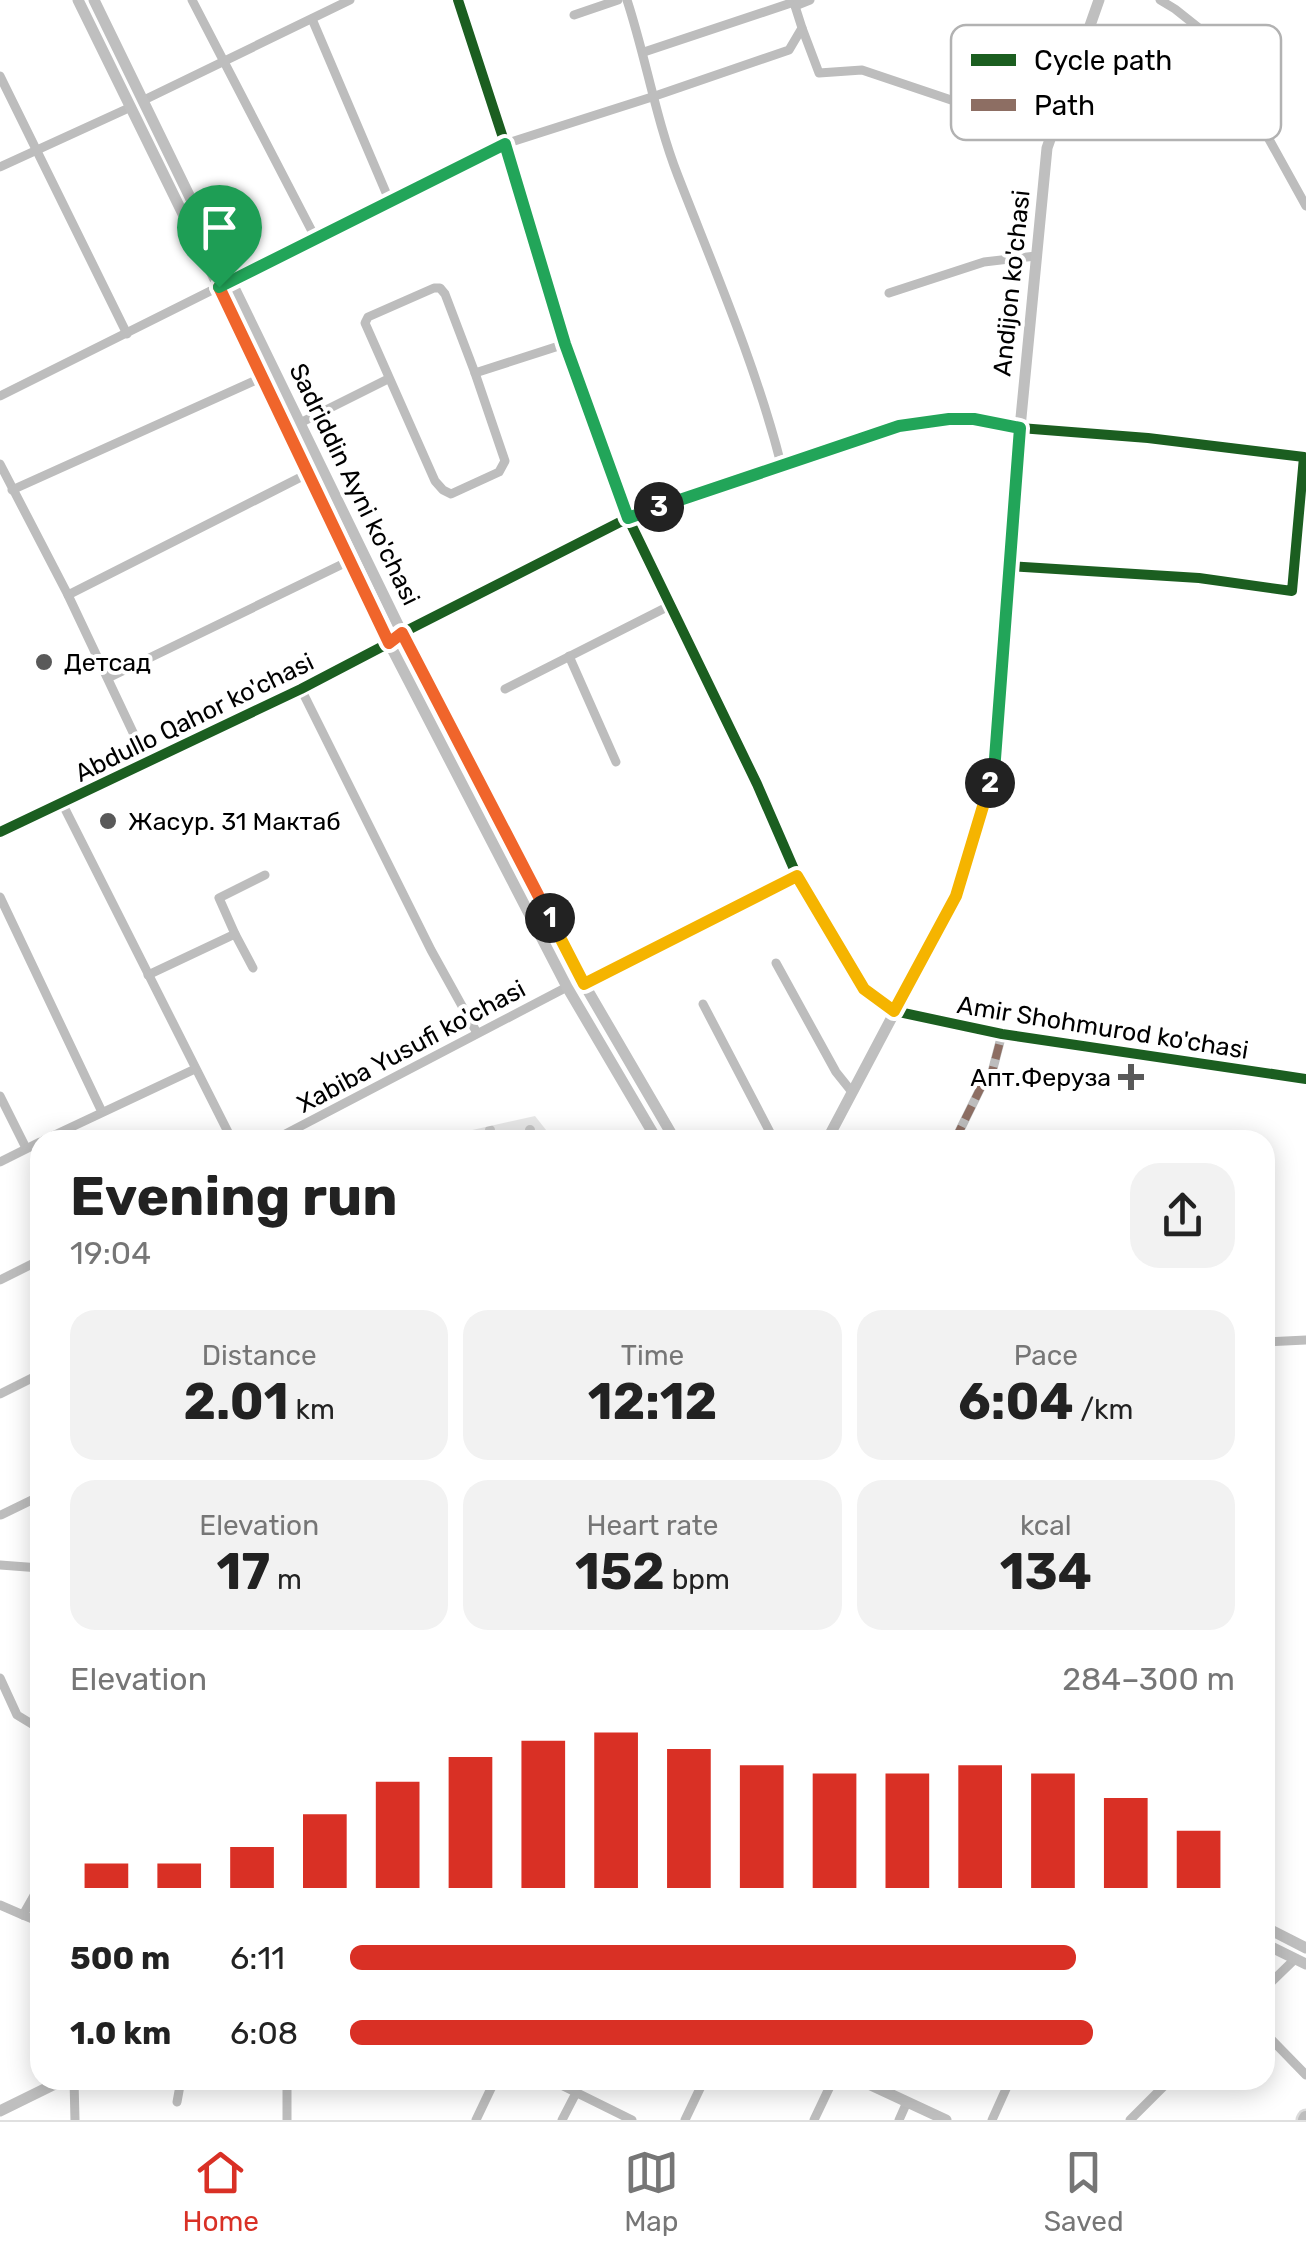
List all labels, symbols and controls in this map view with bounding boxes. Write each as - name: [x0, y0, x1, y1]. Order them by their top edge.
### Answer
- legend: [951, 25, 1281, 140]
- text: Cycle path: [1034, 44, 1172, 77]
- text: Path: [1034, 89, 1095, 122]
- pin: [177, 185, 262, 288]
- street label: Andijon ko'chasi: [987, 189, 1036, 378]
- icon: arrive: [192, 200, 247, 255]
- street label: Sadriddin Ayni ko'chasi: [283, 359, 426, 610]
- pin: 3: [634, 482, 684, 532]
- text: 3: [650, 490, 668, 523]
- street label: Abdullo Qahor ko'chasi: [70, 647, 318, 788]
- place label: Детсад: [64, 648, 151, 677]
- marker: Детсад: [33, 651, 55, 673]
- pin: 2: [965, 758, 1015, 808]
- text: 2: [981, 766, 999, 799]
- place label: Жасур. 31 Мактаб: [128, 807, 341, 836]
- marker: Жасур. 31 Мактаб: [97, 810, 119, 832]
- pin: 1: [525, 893, 575, 943]
- text: 1: [543, 901, 557, 934]
- street label: Xabiba Yusufi ko'chasi: [292, 974, 530, 1119]
- street label: Amir Shohmurod ko'chasi: [955, 990, 1251, 1065]
- place label: Апт.Феруза: [970, 1063, 1111, 1092]
- marker: Апт.Феруза: [1120, 1066, 1142, 1088]
- button: share: [1130, 1163, 1235, 1268]
- text: Evening run: [70, 1164, 398, 1229]
- text: 19:04: [70, 1234, 151, 1272]
- text: Distance: [202, 1339, 317, 1372]
- text: Time: [621, 1339, 684, 1372]
- text: Pace: [1014, 1339, 1078, 1372]
- text: 2.01: [183, 1372, 289, 1432]
- text: 12:12: [588, 1372, 717, 1432]
- text: 6:04: [958, 1372, 1074, 1432]
- text: km: [289, 1393, 335, 1426]
- text: /km: [1074, 1393, 1133, 1426]
- text: Elevation: [199, 1509, 319, 1542]
- text: Heart rate: [587, 1509, 718, 1542]
- text: kcal: [1020, 1509, 1072, 1542]
- text: 17: [217, 1542, 270, 1602]
- text: 152: [575, 1542, 665, 1602]
- text: 134: [1000, 1542, 1092, 1602]
- text: m: [270, 1563, 302, 1596]
- text: bpm: [665, 1563, 730, 1596]
- text: Elevation: [70, 1660, 207, 1698]
- text: 284–300 m: [1062, 1660, 1235, 1698]
- text: 500 m: [70, 1939, 170, 1977]
- text: 6:11: [230, 1939, 285, 1977]
- text: 1.0 km: [70, 2014, 171, 2052]
- text: 6:08: [230, 2014, 298, 2052]
- tab: Home: [182, 2145, 259, 2238]
- tab: Map: [624, 2145, 679, 2238]
- tab: Saved: [1044, 2145, 1124, 2238]

